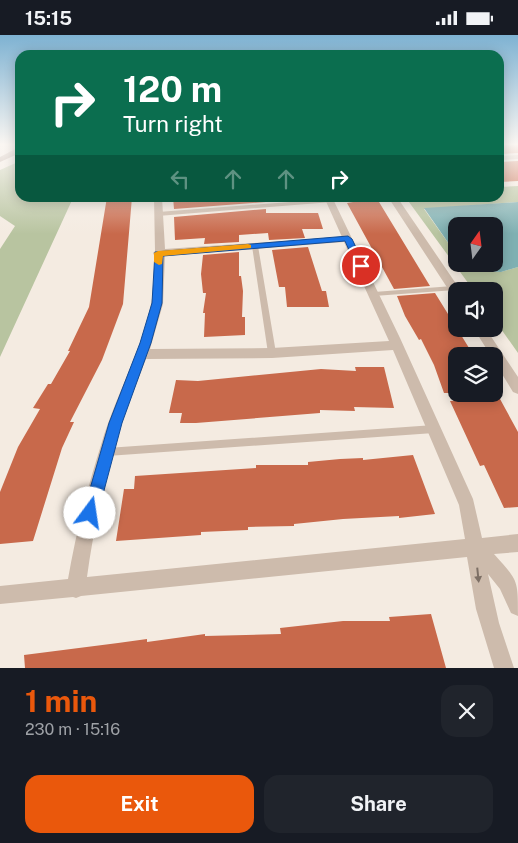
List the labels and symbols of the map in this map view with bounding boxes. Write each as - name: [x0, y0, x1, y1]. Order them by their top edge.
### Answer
- north arrow: [448, 217, 502, 273]
- pin: [340, 245, 382, 287]
- position arrow: [63, 486, 115, 538]
- one-way arrow: [474, 567, 482, 583]

